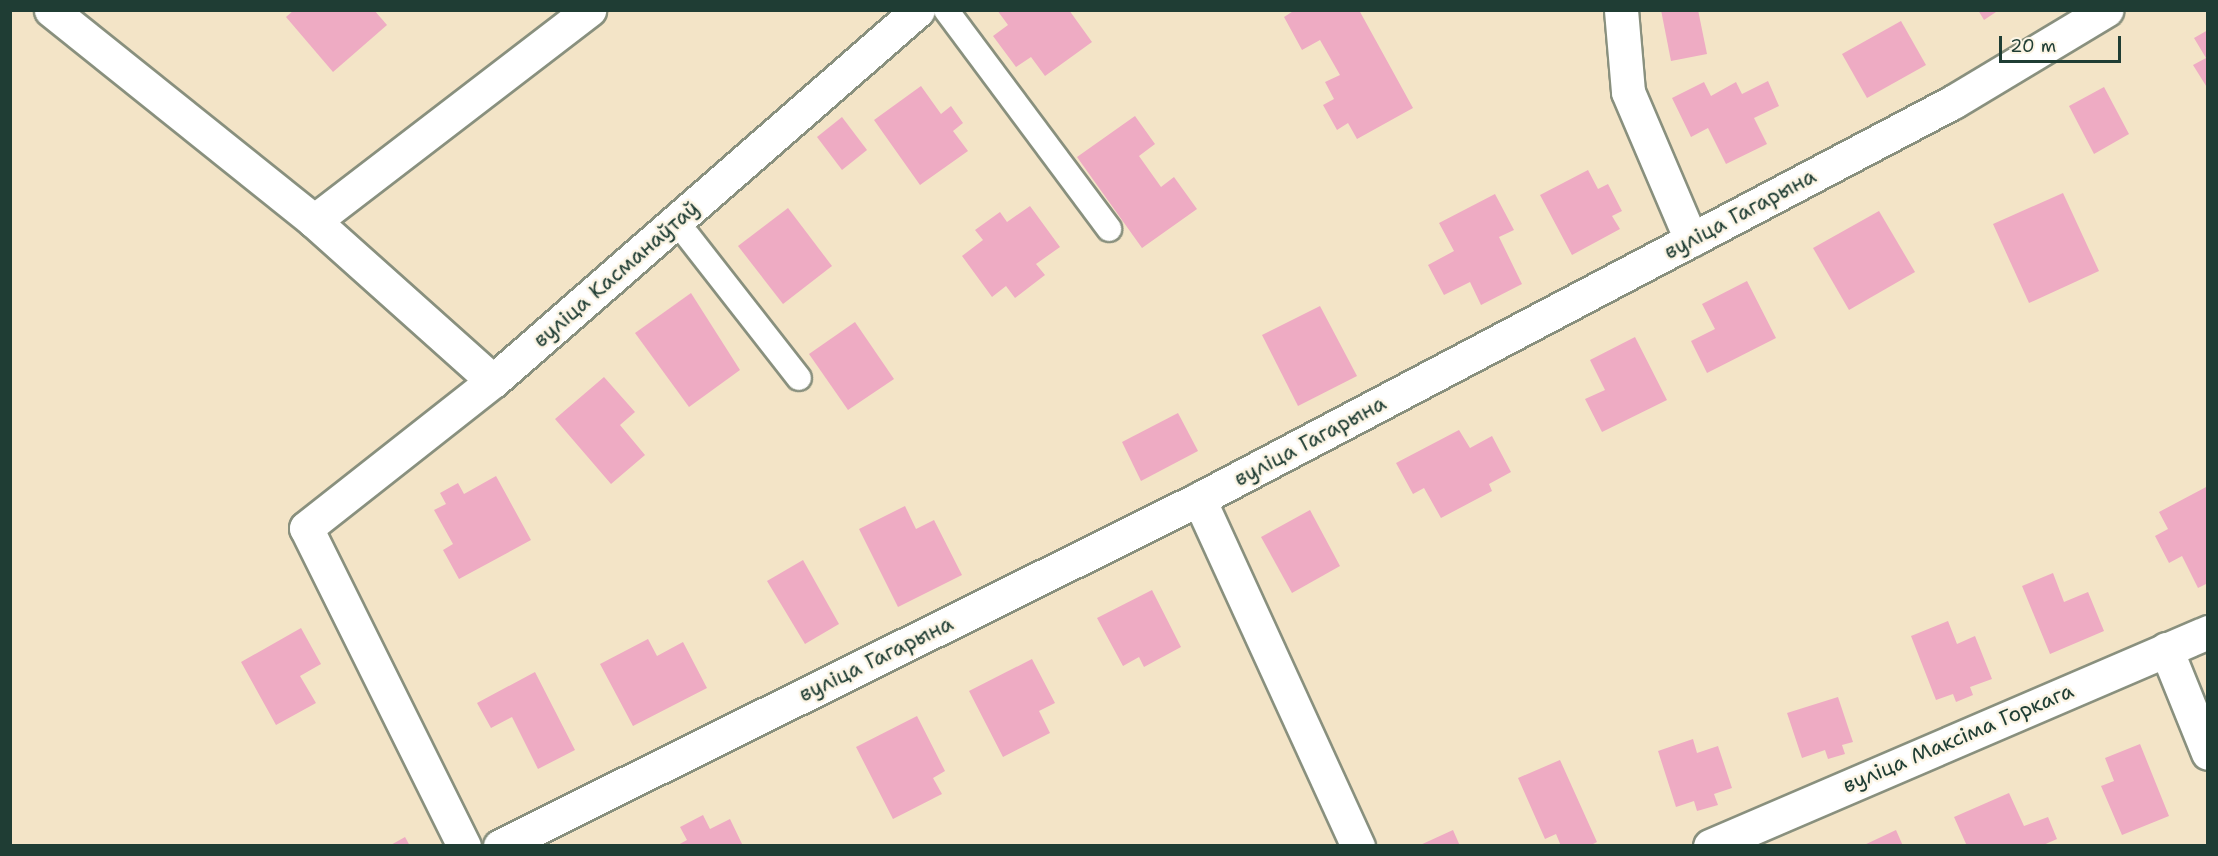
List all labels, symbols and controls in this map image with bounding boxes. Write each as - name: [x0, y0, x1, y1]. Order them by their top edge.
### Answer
- scale bar: [2002, 24, 2124, 62]
- text: 20 m: [2010, 34, 2056, 58]
- street label: вуліца Гагарына: [1660, 163, 1820, 265]
- street label: вуліца Касманаўтаў: [528, 195, 704, 353]
- street label: вуліца Гагарына: [1230, 390, 1390, 492]
- street label: вуліца Гагарына: [795, 611, 957, 707]
- street label: вуліца Максіма Горкага: [1839, 678, 2077, 798]

